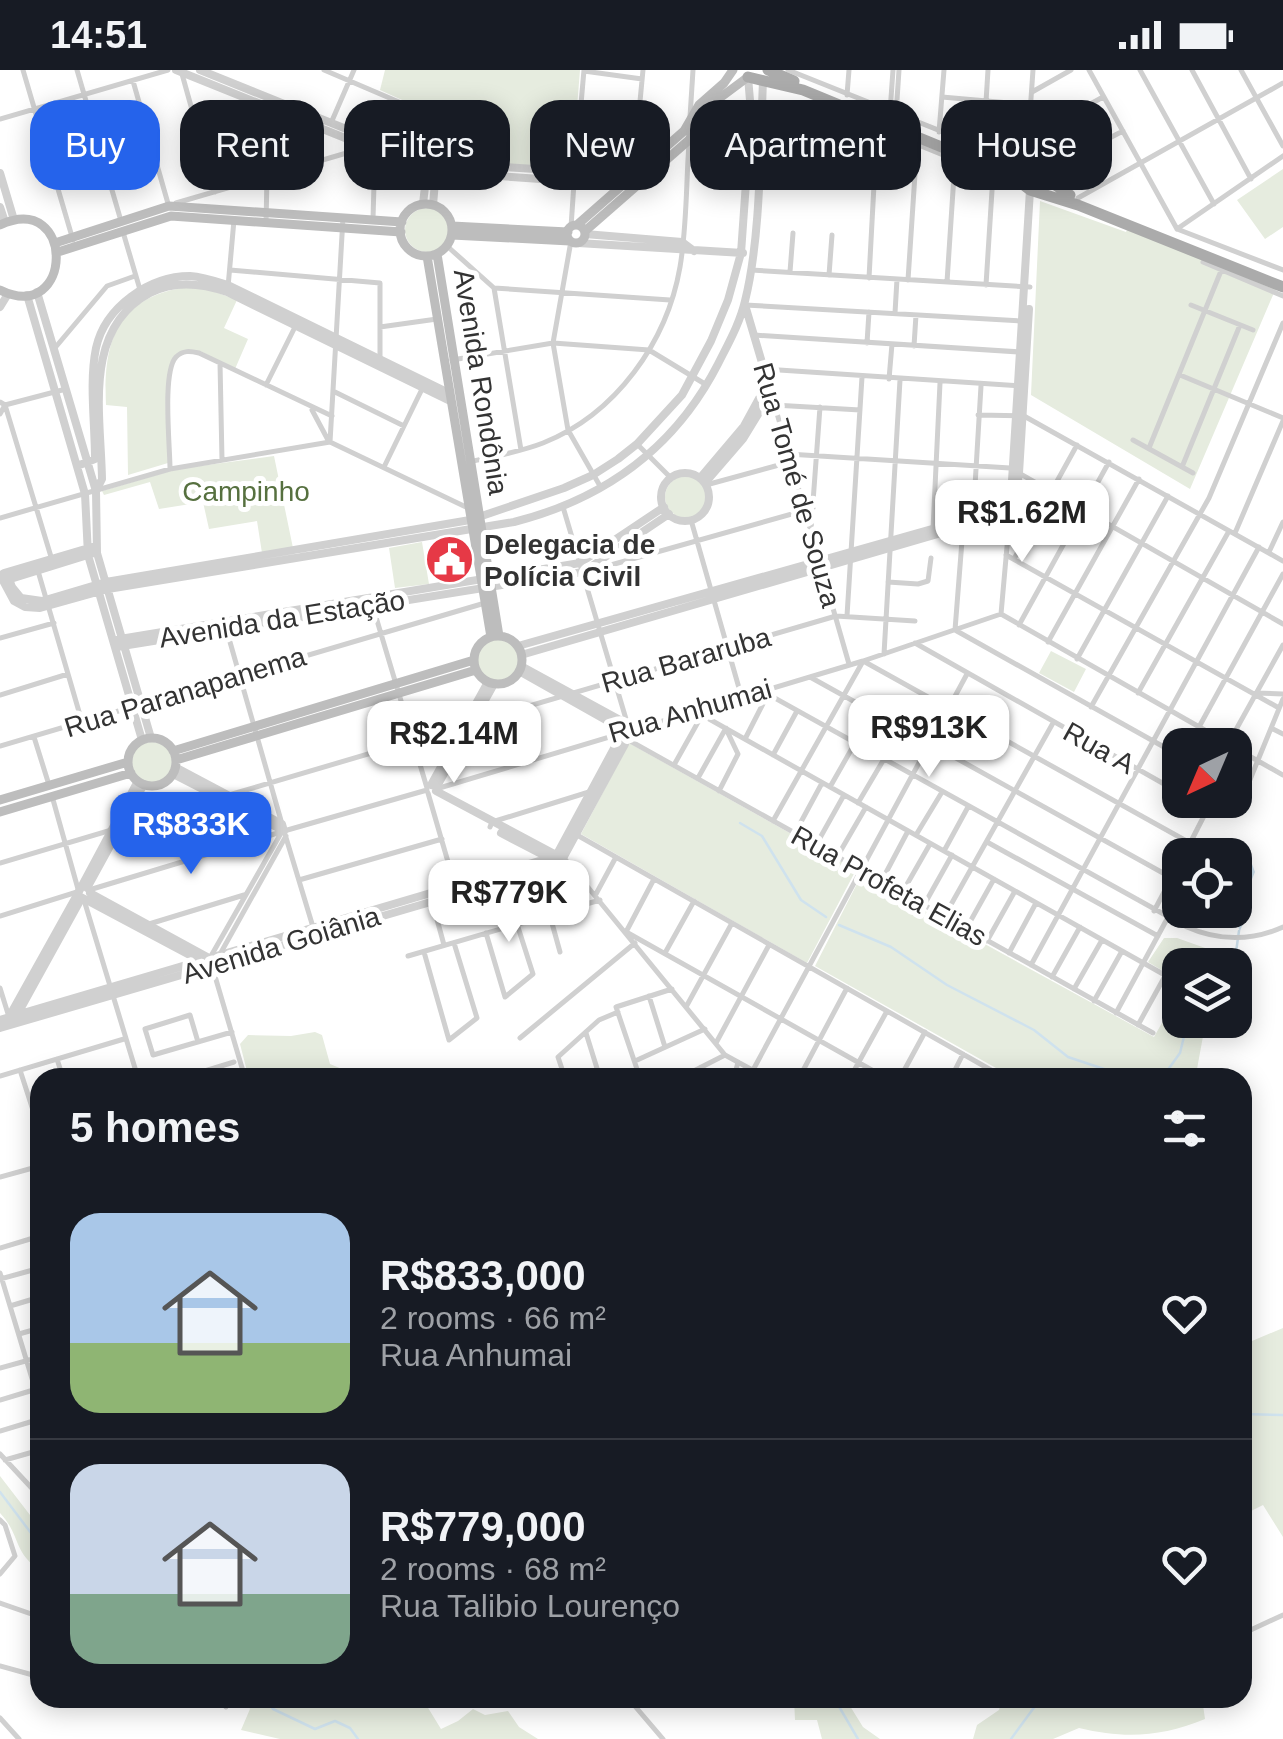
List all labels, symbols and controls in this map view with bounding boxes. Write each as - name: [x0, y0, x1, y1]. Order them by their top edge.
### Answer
- text: 14:51: [50, 14, 147, 56]
- chip: Buy: [30, 100, 160, 190]
- chip: Rent: [180, 100, 324, 190]
- chip: Filters: [344, 100, 510, 190]
- chip: New: [530, 100, 670, 190]
- chip: Apartment: [690, 100, 921, 190]
- chip: House: [941, 100, 1112, 190]
- street label: Avenida Rondônia: [448, 267, 514, 498]
- street label: Rua Tomé de Souza: [747, 359, 847, 611]
- park label: Campinho: [182, 476, 310, 507]
- pin: R$1.62M: [930, 480, 1114, 565]
- text: R$1.62M: [957, 494, 1087, 530]
- place label: Delegacia de Polícia Civil: [484, 529, 655, 592]
- public building icon: Delegacia de Polícia Civil: [423, 534, 475, 586]
- street label: Avenida da Estação: [157, 584, 407, 654]
- street label: Rua Bararuba: [598, 621, 774, 699]
- street label: Rua Paranapanema: [61, 640, 310, 743]
- street label: Rua Anhumai: [605, 673, 775, 749]
- pin: R$913K: [848, 695, 1010, 780]
- pin: R$2.14M: [362, 701, 546, 786]
- text: R$913K: [870, 709, 988, 745]
- text: R$2.14M: [389, 715, 519, 751]
- street label: Rua A: [1058, 716, 1140, 780]
- north arrow: [1162, 728, 1252, 818]
- map controls: [1162, 728, 1252, 1038]
- pin: R$833K: [110, 792, 272, 877]
- text: R$833K: [132, 806, 250, 842]
- street label: Rua Profeta Elias: [786, 820, 992, 952]
- button: locate: [1162, 838, 1252, 928]
- pin: R$779K: [428, 860, 590, 945]
- text: R$779K: [450, 874, 568, 910]
- street label: Avenida Goiânia: [178, 900, 384, 990]
- button: layers: [1162, 948, 1252, 1038]
- icon: filters: [1157, 1101, 1212, 1156]
- text: 5 homes: [70, 1104, 240, 1151]
- text: R$833,000: [380, 1252, 586, 1299]
- icon: home: [150, 1253, 270, 1373]
- icon: heart: [1157, 1286, 1212, 1341]
- text: 2 rooms · 66 m²: [380, 1300, 606, 1336]
- text: Rua Anhumai: [380, 1337, 572, 1373]
- text: R$779,000: [380, 1503, 586, 1550]
- icon: home: [150, 1504, 270, 1624]
- icon: heart: [1157, 1537, 1212, 1592]
- text: 2 rooms · 68 m²: [380, 1551, 606, 1587]
- text: Rua Talibio Lourenço: [380, 1588, 680, 1624]

